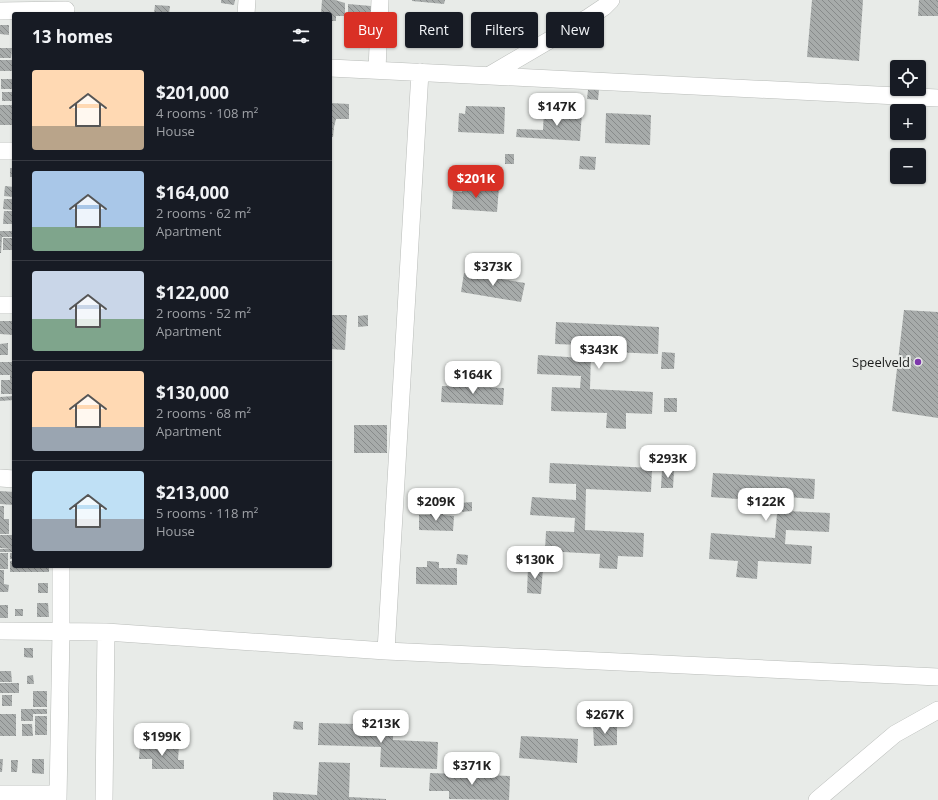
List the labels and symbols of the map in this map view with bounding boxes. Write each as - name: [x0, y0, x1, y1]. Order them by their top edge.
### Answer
- pin: $147K: [529, 93, 585, 127]
- pin: $201K: [448, 165, 504, 199]
- pin: $373K: [465, 253, 521, 287]
- pin: $343K: [571, 336, 627, 370]
- place label: Speelveld: [852, 353, 910, 371]
- marker: Speelveld: [913, 357, 923, 367]
- pin: $164K: [445, 361, 501, 395]
- pin: $293K: [640, 445, 696, 479]
- pin: $209K: [408, 488, 464, 522]
- pin: $122K: [738, 488, 794, 522]
- pin: $130K: [507, 546, 563, 580]
- pin: $267K: [577, 701, 633, 735]
- pin: $213K: [353, 710, 409, 744]
- pin: $199K: [134, 723, 190, 757]
- pin: $371K: [444, 752, 500, 786]

